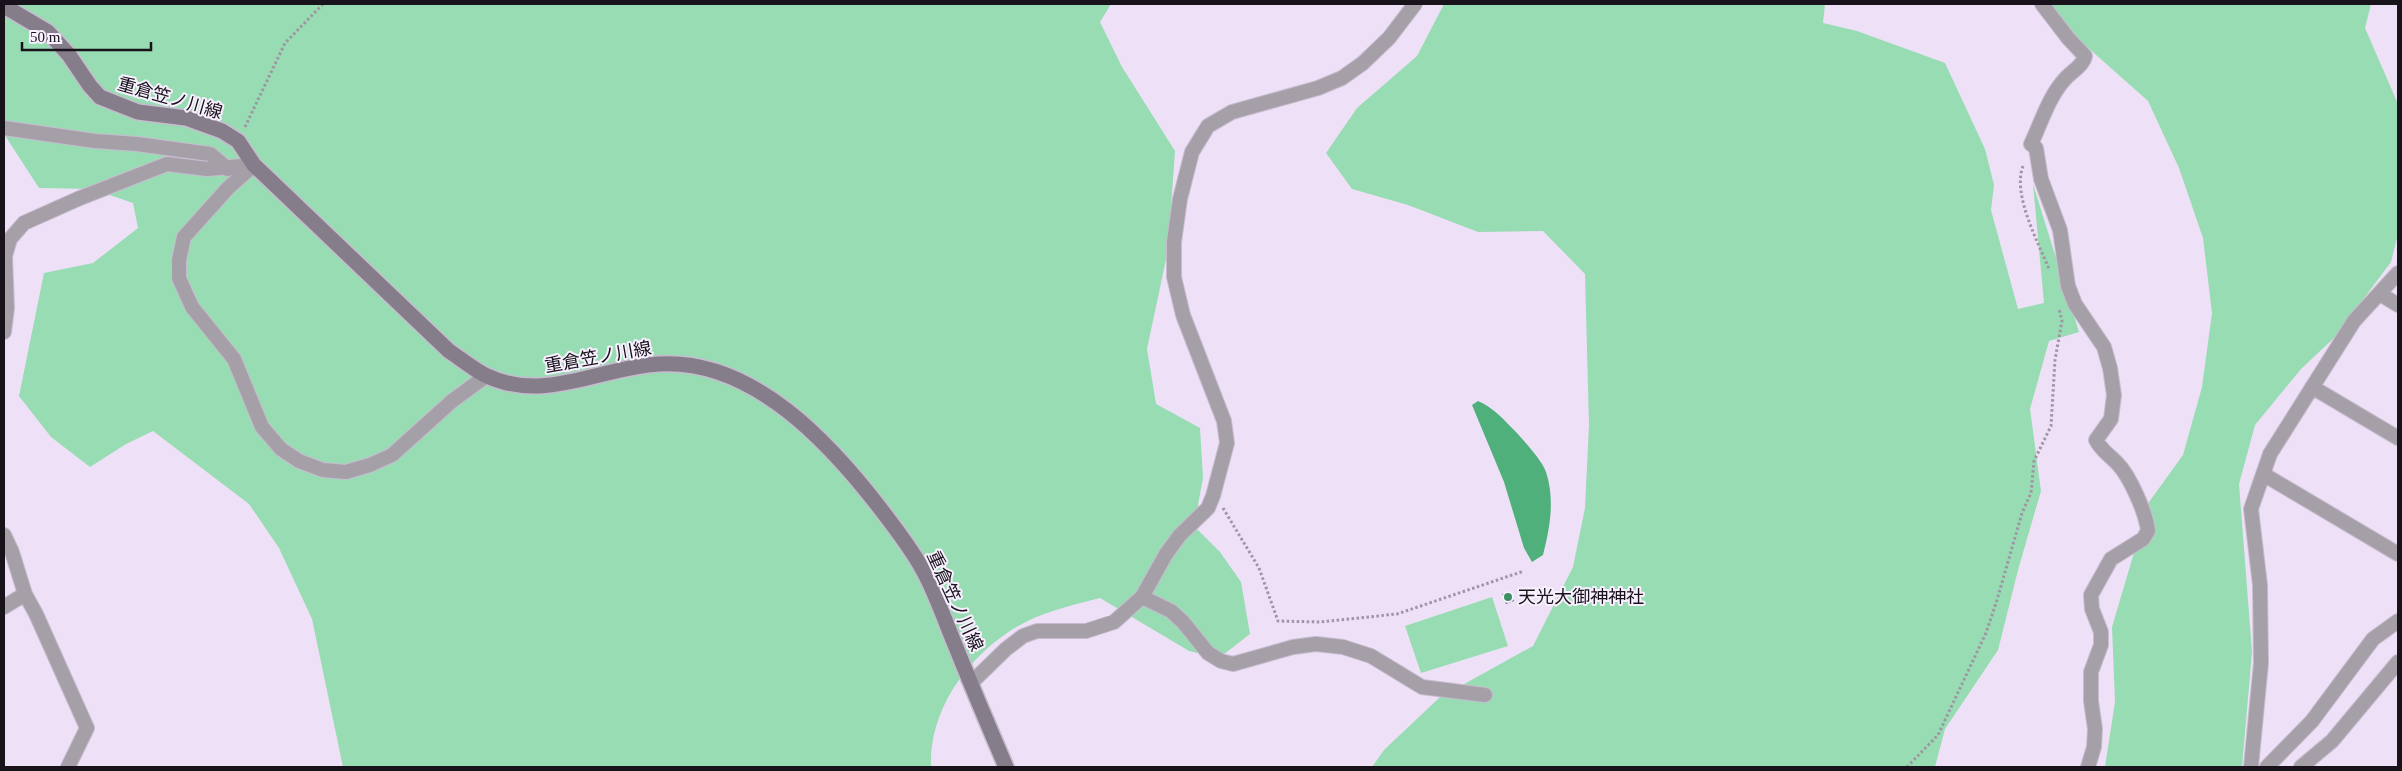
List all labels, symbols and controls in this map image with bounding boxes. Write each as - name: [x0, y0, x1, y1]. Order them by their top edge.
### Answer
- scale bar: [22, 20, 151, 52]
- text: 50 m: [30, 29, 61, 45]
- street label: 重倉笠ノ川線: [115, 74, 225, 122]
- street label: 重倉笠ノ川線: [543, 338, 653, 376]
- street label: 重倉笠ノ川線: [923, 548, 987, 654]
- place label: 天光大御神神社: [1518, 587, 1644, 607]
- marker: 天光大御神神社: [1502, 591, 1514, 603]

